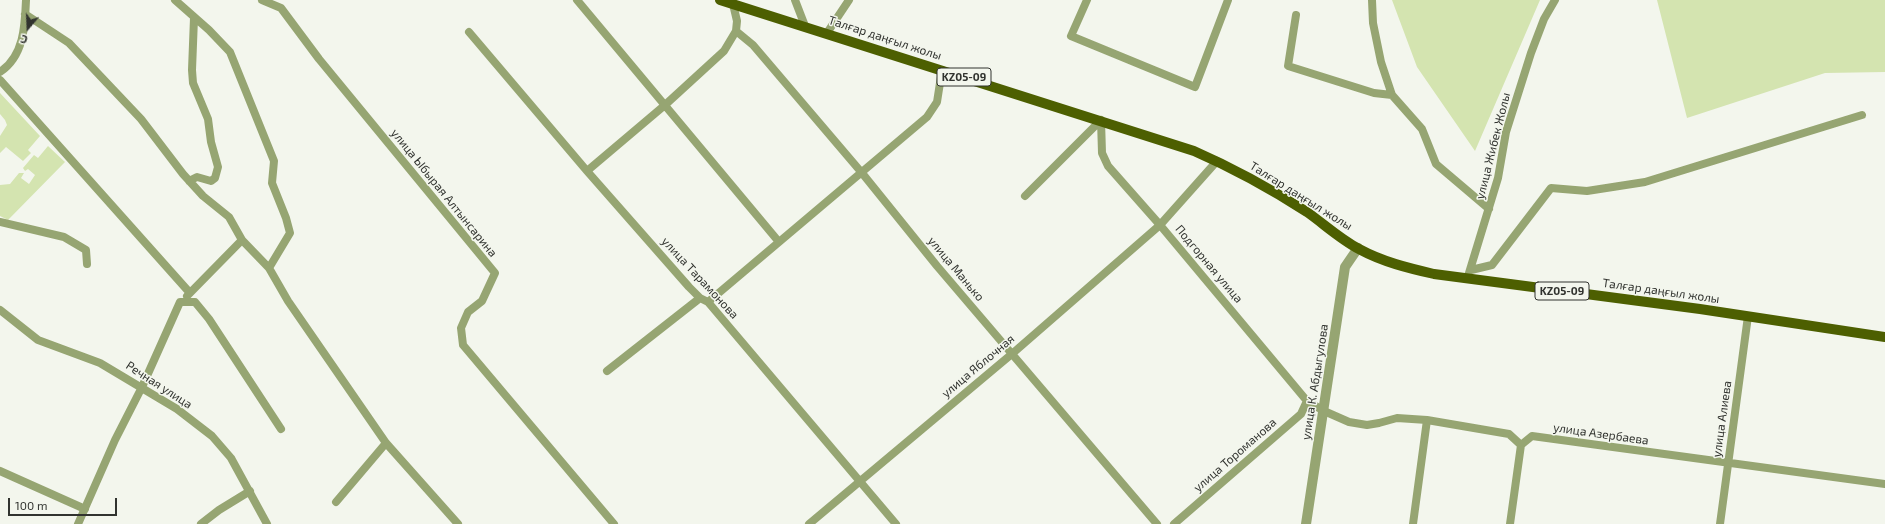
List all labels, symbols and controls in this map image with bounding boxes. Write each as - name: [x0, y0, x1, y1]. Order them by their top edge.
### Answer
- north arrow: [8, 8, 48, 48]
- street label: Талғар даңғыл жолы: [827, 13, 943, 63]
- text: С: [19, 33, 29, 47]
- road number: KZ05-09: [937, 68, 991, 86]
- street label: улица Жибек Жолы: [1473, 91, 1513, 201]
- street label: улица Ыбырая Алтынсарина: [388, 126, 500, 260]
- street label: Талғар даңғыл жолы: [1247, 159, 1355, 233]
- street label: Подгорная улица: [1172, 222, 1246, 306]
- street label: улица Тарамонова: [658, 234, 742, 322]
- street label: улица Манько: [925, 234, 987, 304]
- street label: Талғар даңғыл жолы: [1602, 276, 1720, 306]
- road number: KZ05-09: [1535, 282, 1589, 300]
- street label: улица К. Абдыгулова: [1299, 323, 1331, 441]
- street label: улица Яблочная: [939, 331, 1017, 401]
- street label: Речная улица: [123, 358, 195, 412]
- street label: улица Алиева: [1709, 380, 1735, 458]
- street label: улица Тороманова: [1191, 415, 1279, 495]
- street label: улица Азербаева: [1552, 420, 1650, 448]
- scale bar: [10, 490, 119, 516]
- text: 100 m: [15, 498, 47, 512]

